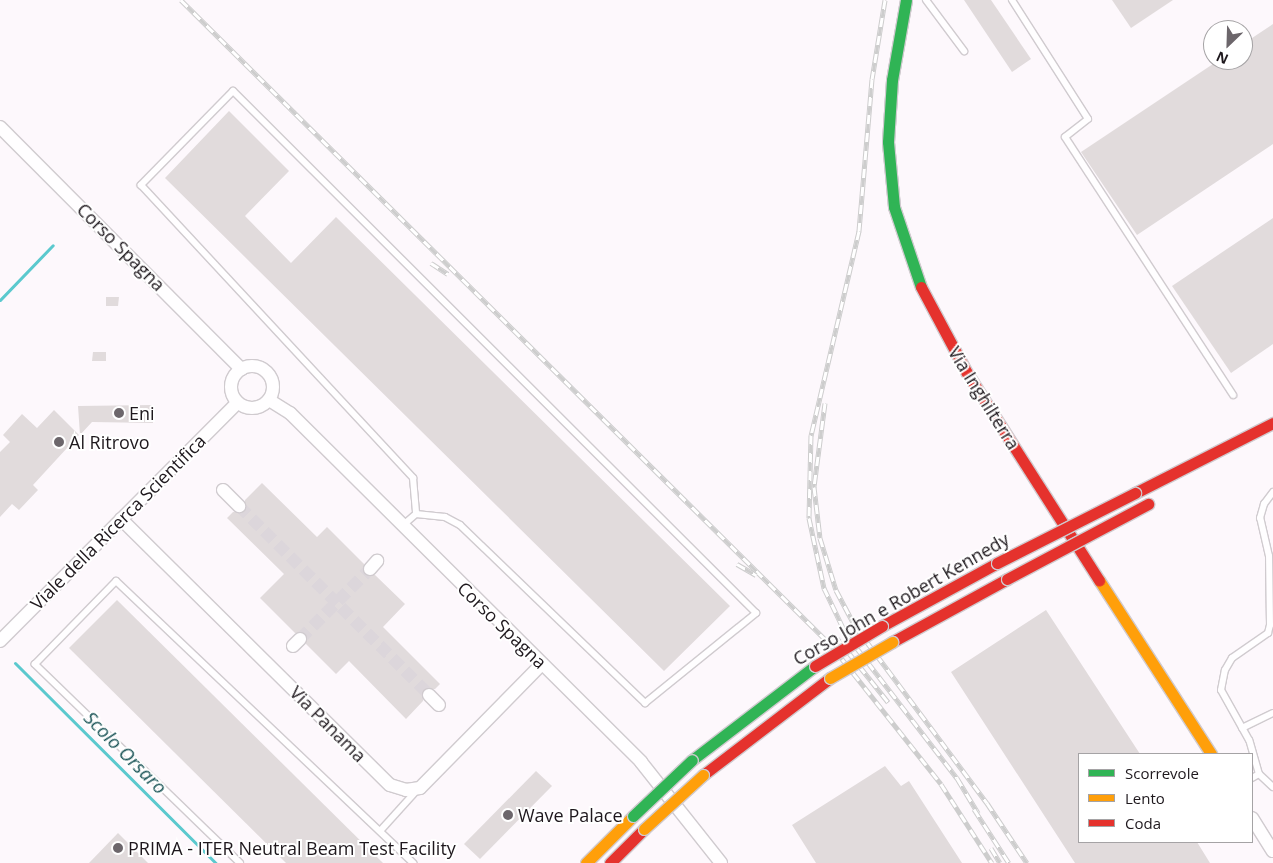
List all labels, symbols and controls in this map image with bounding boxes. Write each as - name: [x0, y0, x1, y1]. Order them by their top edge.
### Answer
- north arrow: [1203, 20, 1253, 70]
- text: N: [1213, 47, 1231, 69]
- street label: Corso Spagna: [73, 199, 169, 295]
- street label: Via Inghilterra: [944, 343, 1024, 453]
- place label: Eni: [129, 402, 155, 424]
- marker: Eni: [113, 407, 125, 419]
- street label: Viale della Ricerca Scientifica: [26, 430, 210, 614]
- place label: Al Ritrovo: [69, 431, 150, 453]
- marker: Al Ritrovo: [53, 436, 65, 448]
- street label: Corso John e Robert Kennedy: [789, 528, 1013, 670]
- street label: Corso Spagna: [453, 577, 551, 673]
- street label: Via Panama: [286, 682, 370, 766]
- water label: Scolo Orsaro: [79, 707, 171, 799]
- legend: [1078, 753, 1253, 843]
- text: Scorrevole: [1125, 763, 1199, 783]
- text: Lento: [1125, 788, 1165, 808]
- place label: Wave Palace: [518, 804, 623, 826]
- marker: Wave Palace: [502, 809, 514, 821]
- text: Coda: [1125, 813, 1161, 833]
- place label: PRIMA - ITER Neutral Beam Test Facility: [128, 837, 456, 859]
- marker: PRIMA - ITER Neutral Beam Test Facility: [112, 842, 124, 854]

